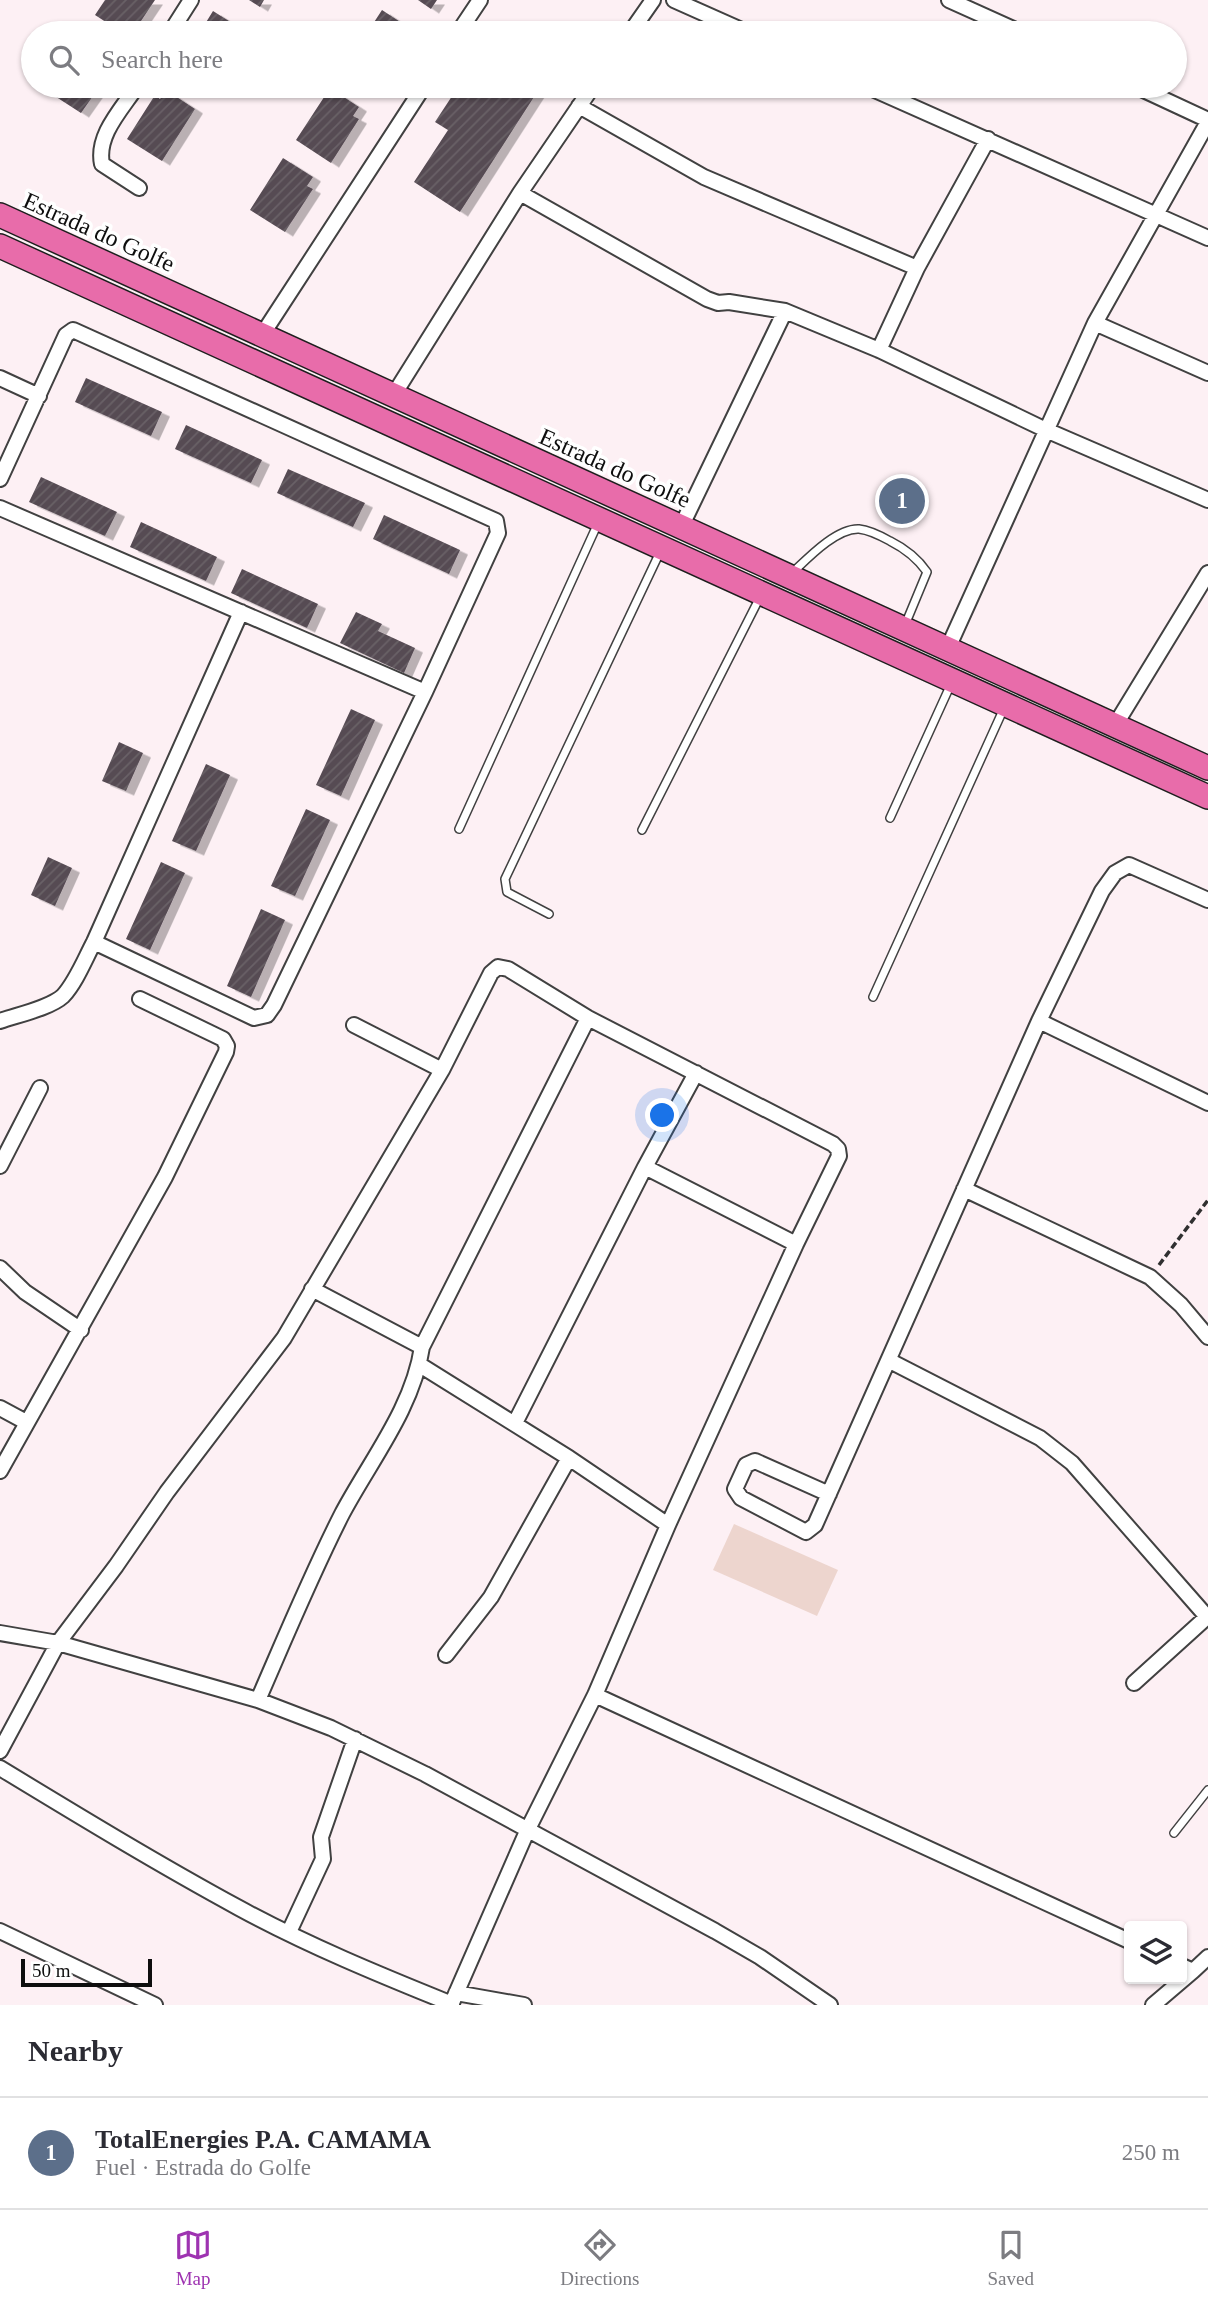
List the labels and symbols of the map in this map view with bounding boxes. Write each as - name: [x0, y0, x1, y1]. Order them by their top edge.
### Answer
- street label: Estrada do Golfe: [19, 187, 179, 277]
- street label: Estrada do Golfe: [535, 423, 695, 513]
- pin: 1: [879, 475, 925, 527]
- your location: [645, 1098, 679, 1132]
- scale bar: [21, 1956, 152, 1988]

